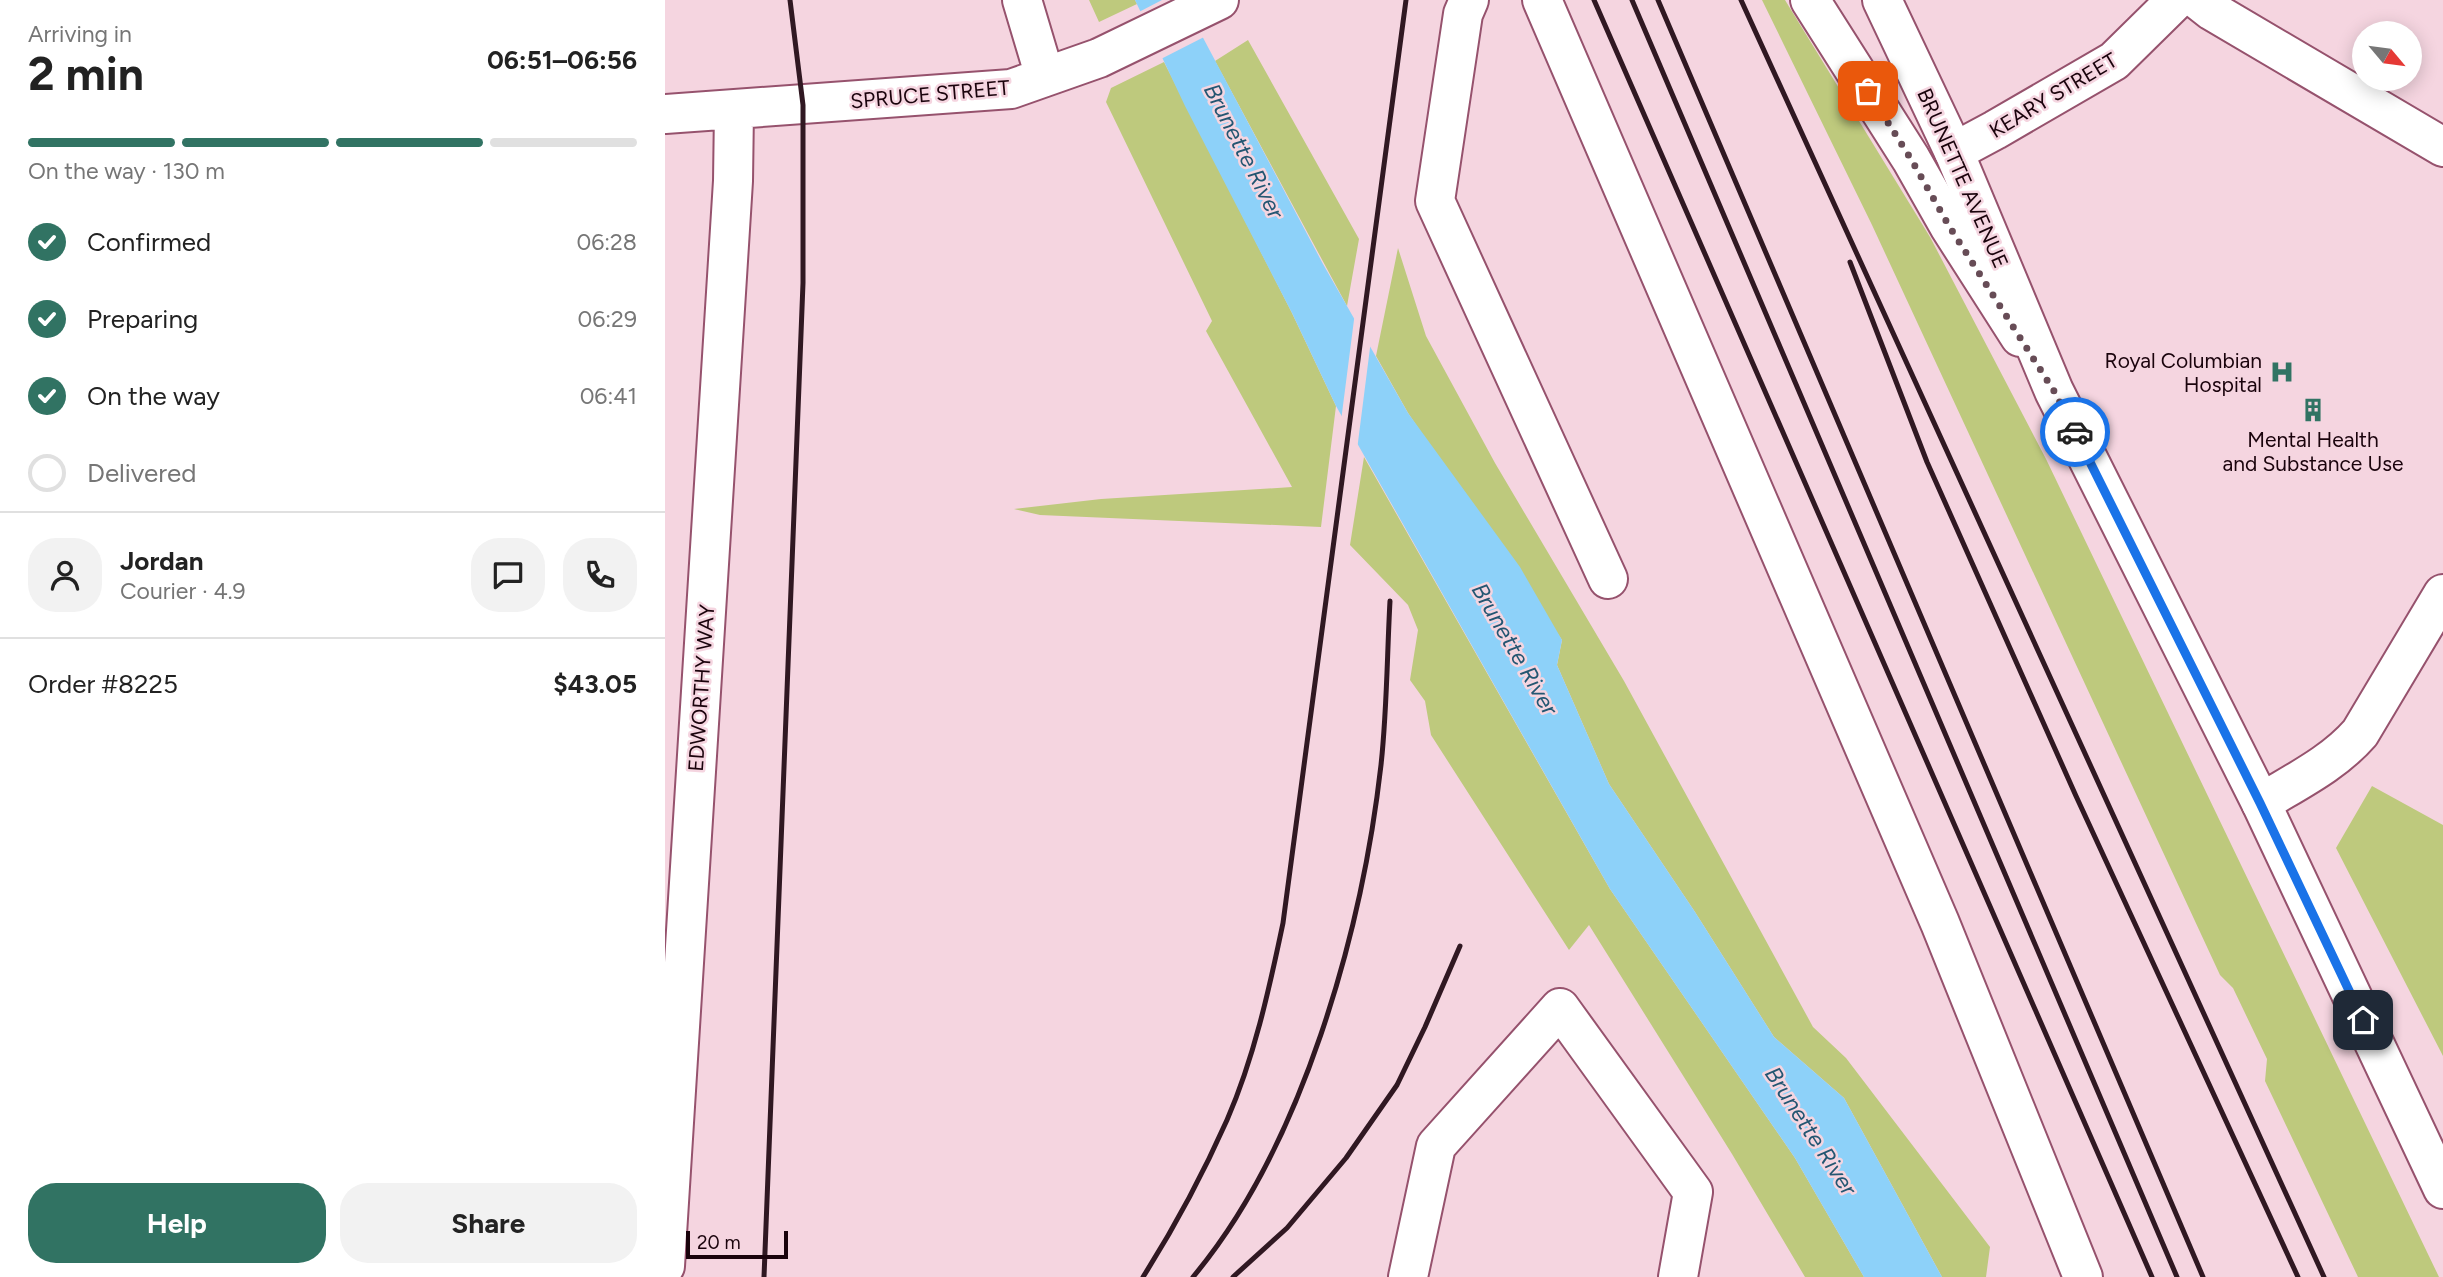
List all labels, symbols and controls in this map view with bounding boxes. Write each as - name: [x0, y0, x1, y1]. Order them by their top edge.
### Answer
- text: Arriving in: [28, 20, 132, 48]
- north arrow: [2352, 21, 2422, 91]
- map controls: [2352, 21, 2422, 91]
- text: 06:51–06:56: [487, 44, 637, 76]
- text: 2 min: [28, 46, 144, 102]
- street label: KEARY STREET: [1985, 47, 2122, 143]
- pin: [1838, 61, 1898, 121]
- icon: bag: [1849, 72, 1887, 110]
- street label: SPRUCE STREET: [849, 75, 1011, 113]
- water label: Brunette River: [1198, 79, 1291, 224]
- street label: BRUNETTE AVENUE: [1912, 84, 2014, 272]
- text: On the way · 130 m: [28, 157, 225, 185]
- icon: check: [28, 223, 66, 261]
- text: Confirmed: [87, 226, 211, 258]
- text: 06:28: [576, 228, 637, 256]
- icon: check: [28, 300, 66, 338]
- text: Preparing: [87, 303, 198, 335]
- text: 06:29: [578, 305, 637, 333]
- place label: Royal Columbian Hospital: [2105, 348, 2262, 397]
- hospital icon: Royal Columbian Hospital: [2268, 358, 2296, 386]
- icon: check: [28, 377, 66, 415]
- text: On the way: [87, 380, 220, 412]
- text: 06:41: [580, 382, 637, 410]
- building icon: Mental Health and Substance Use: [2299, 396, 2327, 424]
- courier: [2040, 397, 2110, 467]
- icon: car: [2056, 413, 2094, 451]
- place label: Mental Health and Substance Use: [2222, 427, 2404, 476]
- text: Delivered: [87, 457, 196, 489]
- button: person: [28, 538, 102, 612]
- button: chat: [471, 538, 545, 612]
- button: phone: [563, 538, 637, 612]
- text: Jordan: [120, 545, 203, 577]
- text: Courier · 4.9: [120, 577, 246, 605]
- water label: Brunette River: [1466, 578, 1565, 721]
- street label: EDWORTHY WAY: [683, 603, 719, 772]
- text: Order #8225: [28, 668, 178, 700]
- text: $43.05: [553, 668, 637, 700]
- pin: [2333, 990, 2393, 1050]
- icon: home: [2344, 1001, 2382, 1039]
- water label: Brunette River: [1759, 1061, 1864, 1202]
- button: Help: [28, 1183, 326, 1263]
- button: Share: [340, 1183, 637, 1263]
- scale bar: [686, 1228, 787, 1260]
- text: 20 m: [697, 1231, 741, 1254]

